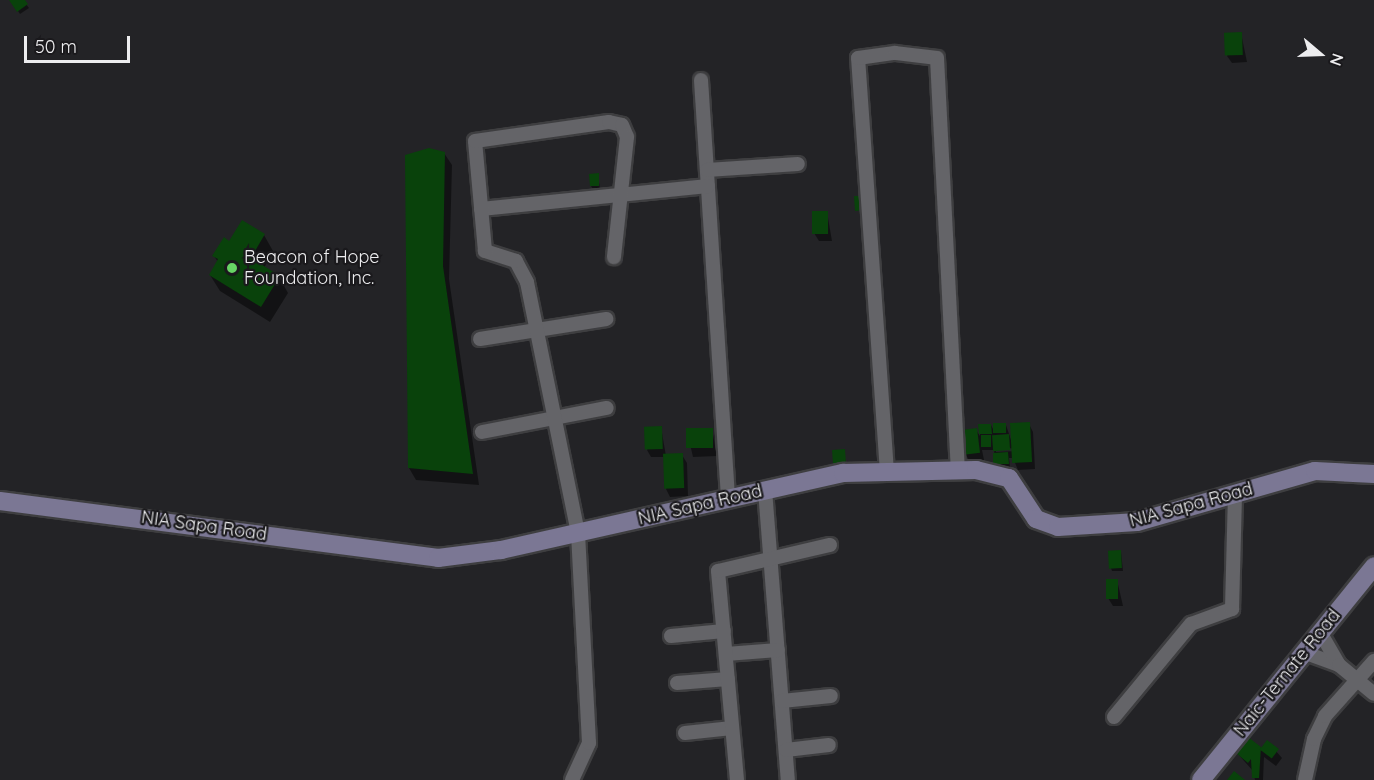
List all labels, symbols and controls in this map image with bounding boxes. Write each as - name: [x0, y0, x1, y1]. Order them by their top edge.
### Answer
- scale bar: [27, 24, 134, 62]
- north arrow: [1290, 24, 1350, 84]
- text: 50 m: [35, 35, 77, 58]
- text: N: [1326, 51, 1348, 69]
- place label: Beacon of Hope Foundation, Inc.: [244, 247, 380, 290]
- marker: Beacon of Hope Foundation, Inc.: [225, 261, 239, 275]
- street label: NIA Sapa Road: [1127, 478, 1255, 532]
- street label: NIA Sapa Road: [636, 480, 764, 530]
- street label: NIA Sapa Road: [140, 506, 268, 546]
- street label: Naic-Ternate Road: [1229, 605, 1345, 741]

